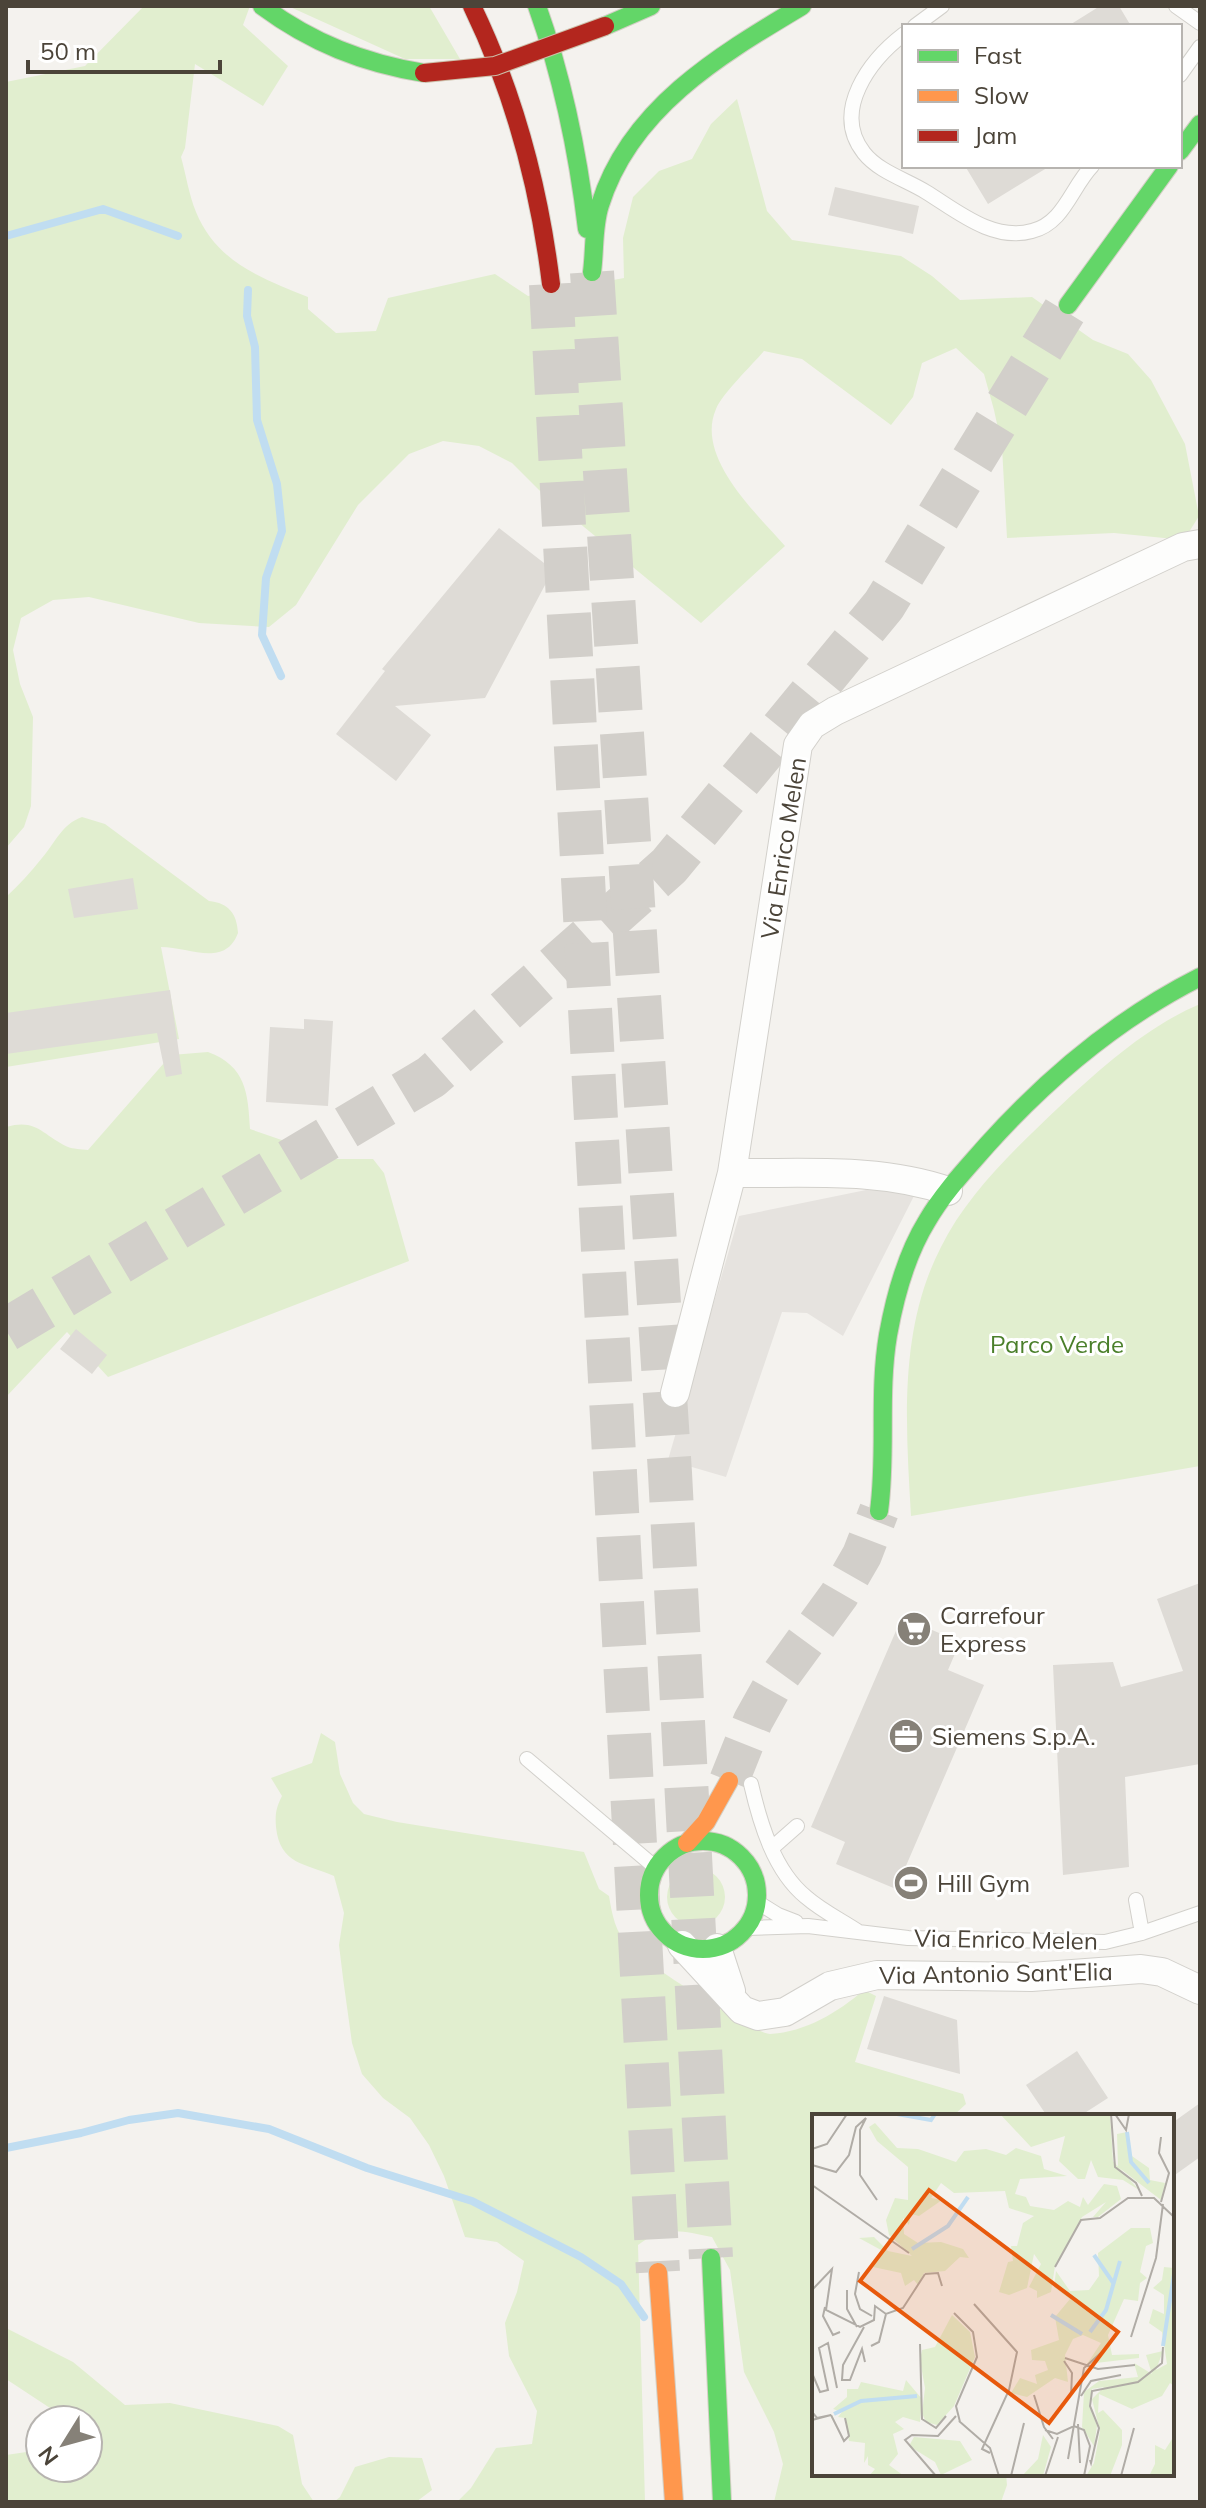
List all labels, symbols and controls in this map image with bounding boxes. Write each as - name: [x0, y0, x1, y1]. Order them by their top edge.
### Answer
- scale bar: [28, 24, 220, 74]
- legend: [902, 24, 1182, 168]
- text: 50 m: [40, 36, 96, 66]
- text: Fast: [974, 40, 1022, 70]
- text: Slow: [974, 80, 1029, 110]
- text: Jam: [974, 120, 1017, 150]
- street label: Via Enrico Melen: [754, 755, 812, 941]
- park label: Parco Verde: [990, 1329, 1124, 1359]
- place label: Carrefour Express: [940, 1600, 1045, 1658]
- supermarket icon: Carrefour Express: [895, 1610, 933, 1648]
- office icon: Siemens S.p.A.: [887, 1717, 925, 1755]
- place label: Siemens S.p.A.: [932, 1721, 1096, 1751]
- sports icon: Hill Gym: [892, 1864, 930, 1902]
- place label: Hill Gym: [937, 1868, 1030, 1898]
- street label: Via Enrico Melen: [914, 1922, 1098, 1956]
- street label: Via Antonio Sant'Elia: [879, 1956, 1113, 1990]
- inset map: [812, 2114, 1174, 2476]
- north arrow: [24, 2404, 104, 2484]
- text: N: [32, 2441, 64, 2471]

